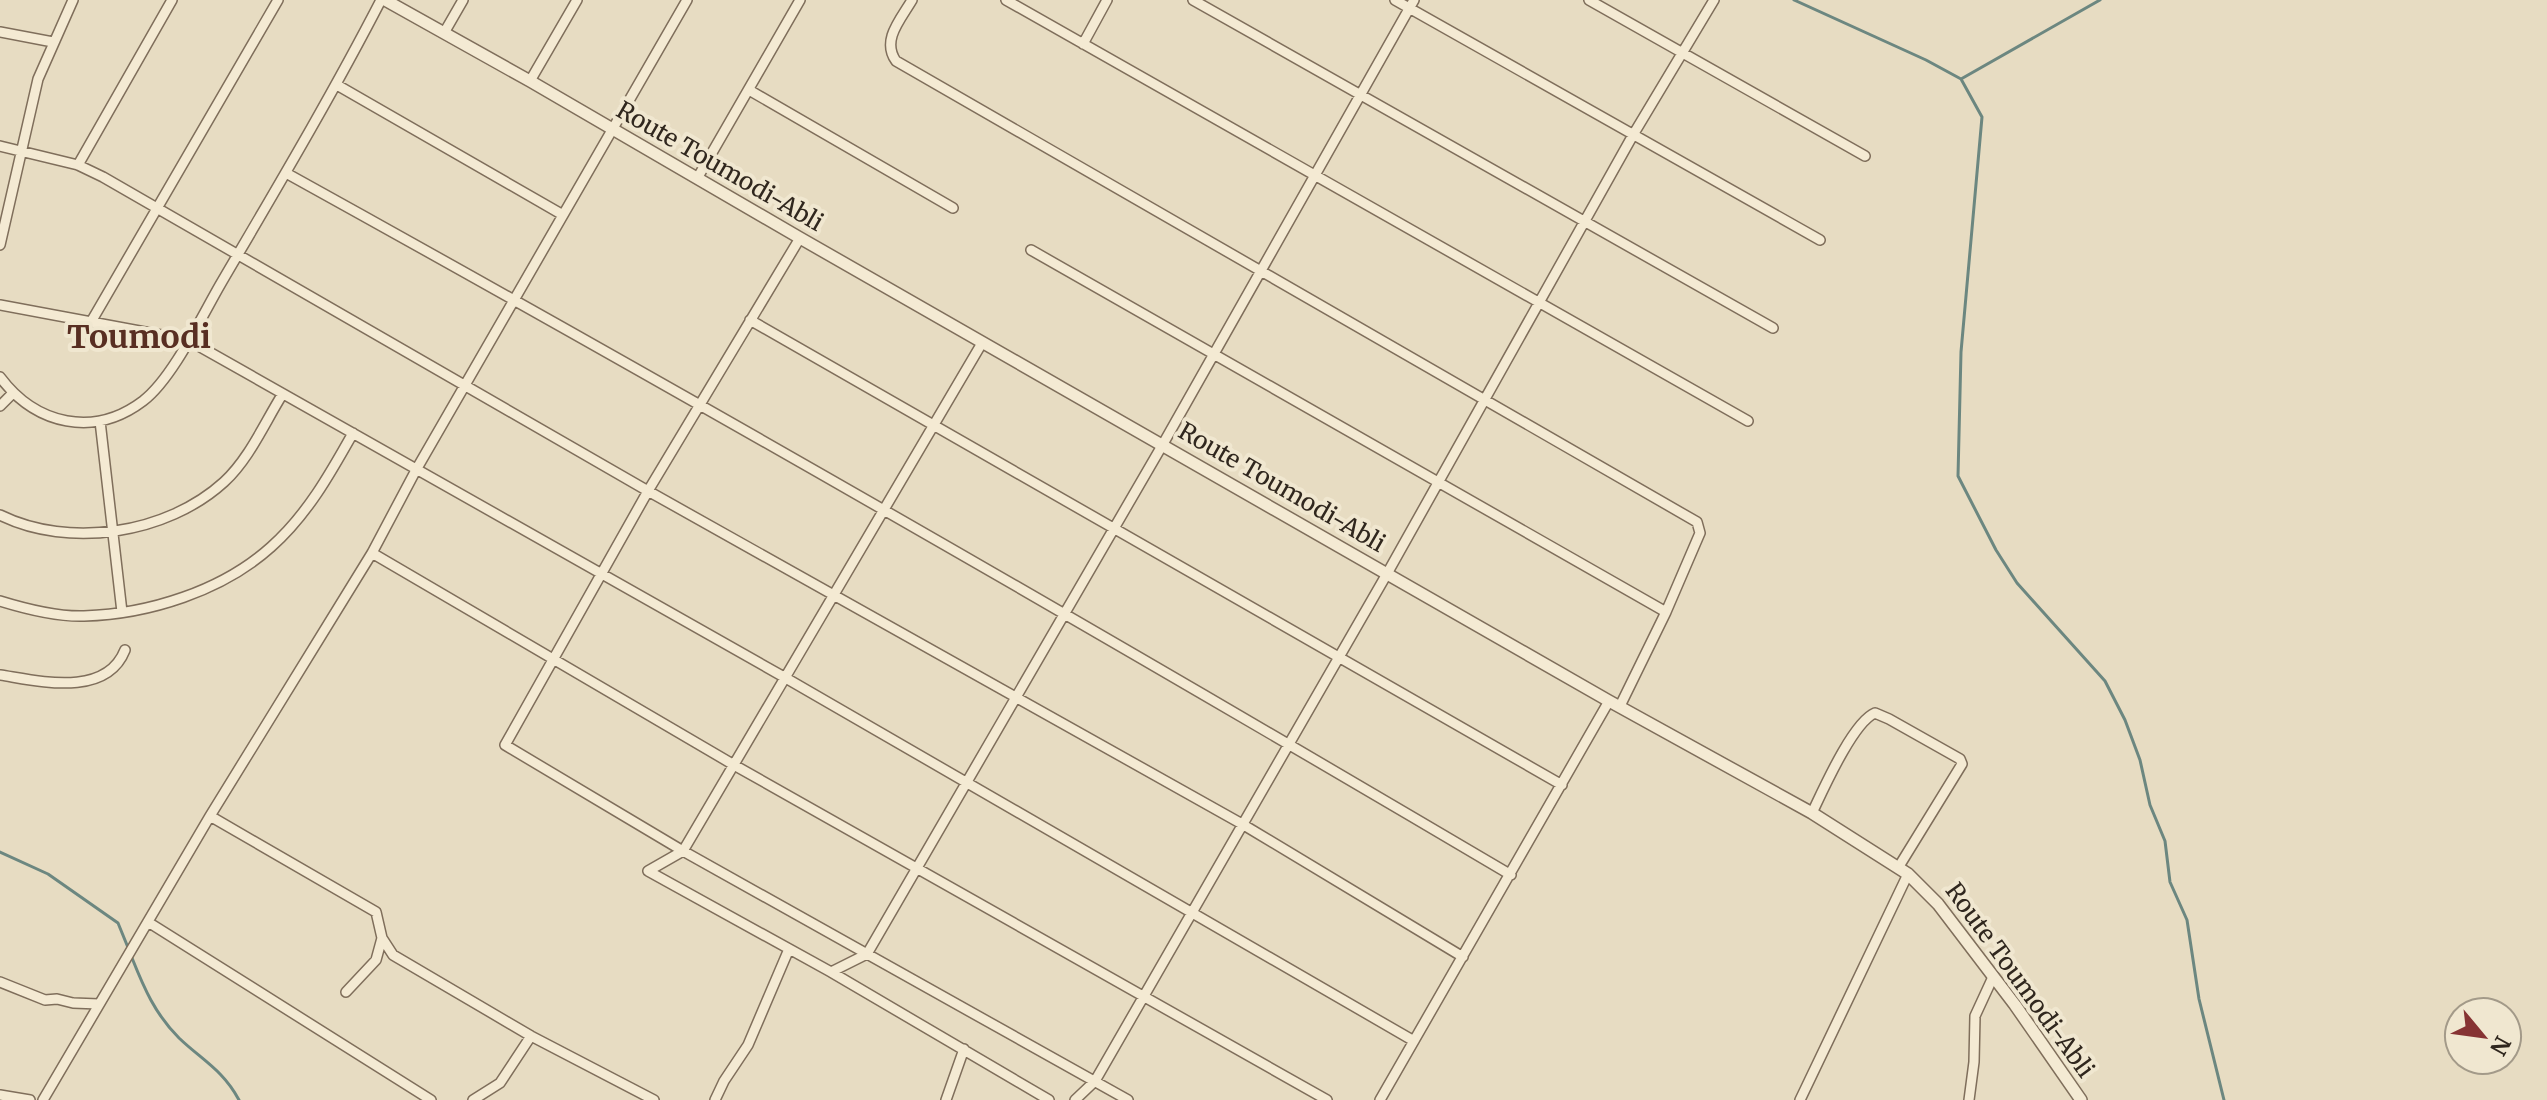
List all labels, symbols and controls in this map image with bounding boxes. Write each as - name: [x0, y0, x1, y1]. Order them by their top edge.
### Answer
- street label: Route Toumodi-Abli: [611, 94, 829, 238]
- district label: Toumodi: [67, 317, 211, 357]
- street label: Route Toumodi-Abli: [1173, 415, 1391, 559]
- street label: Route Toumodi-Abli: [1939, 876, 2101, 1084]
- north arrow: [2443, 996, 2523, 1076]
- text: N: [2484, 1031, 2517, 1061]

